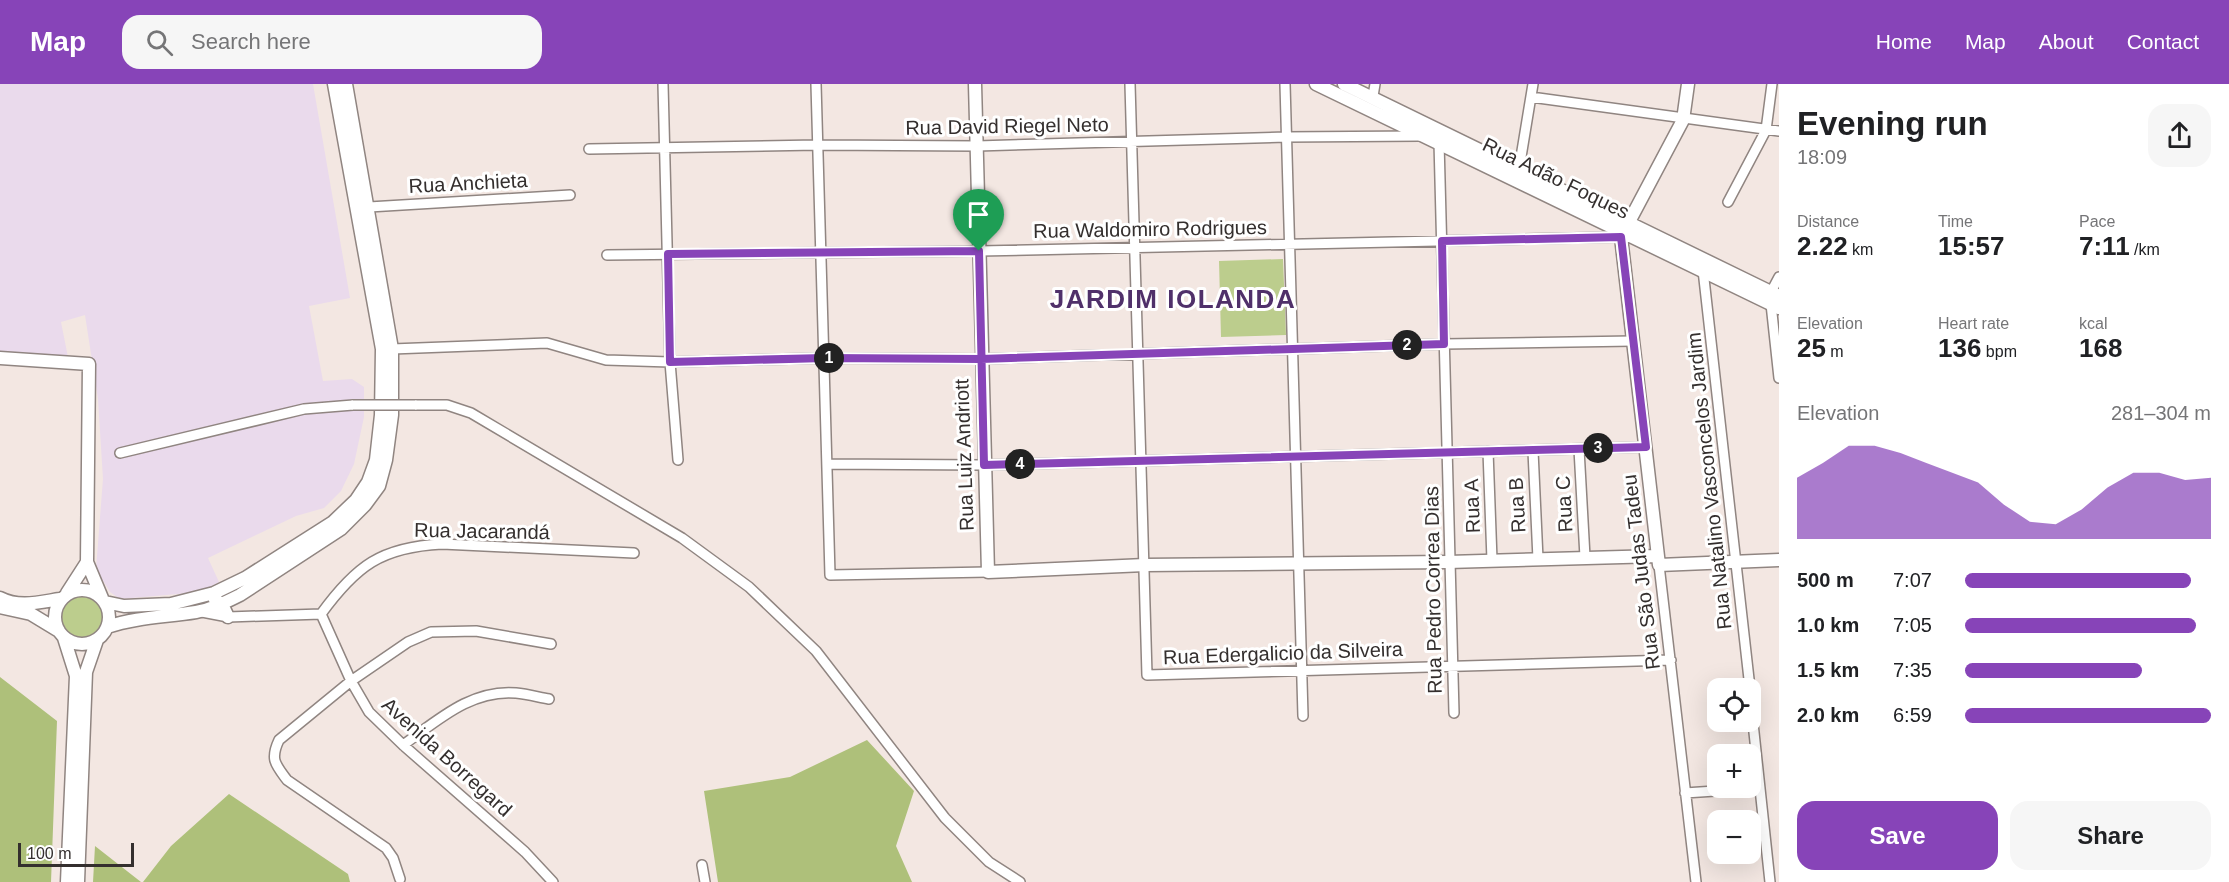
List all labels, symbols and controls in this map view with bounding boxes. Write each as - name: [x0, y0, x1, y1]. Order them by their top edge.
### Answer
- search box: [122, 15, 542, 69]
- text: Map: [30, 26, 86, 57]
- icon: search: [143, 26, 176, 59]
- text: Search here: [191, 29, 311, 54]
- text: Home: [1876, 30, 1932, 53]
- text: Map: [1965, 30, 2006, 53]
- text: About: [2039, 30, 2094, 53]
- text: Contact: [2127, 30, 2199, 53]
- button: share: [2148, 104, 2211, 167]
- text: Evening run: [1797, 105, 1988, 142]
- street label: Rua David Riegel Neto: [905, 113, 1109, 139]
- street label: Rua Adão Foques: [1479, 133, 1633, 223]
- text: 18:09: [1797, 146, 1847, 168]
- street label: Rua Anchieta: [408, 169, 529, 197]
- pin: [953, 189, 1004, 251]
- icon: arrive: [962, 198, 995, 231]
- text: Distance: [1797, 213, 1859, 230]
- text: Time: [1938, 213, 1973, 230]
- text: Pace: [2079, 213, 2115, 230]
- street label: Rua Waldomiro Rodrigues: [1033, 216, 1267, 242]
- text: 2.22: [1797, 231, 1848, 261]
- text: 15:57: [1938, 231, 2005, 261]
- text: 7:11: [2079, 231, 2130, 261]
- text: km: [1848, 241, 1873, 258]
- text: /km: [2130, 241, 2160, 258]
- district label: JARDIM IOLANDA: [1050, 284, 1296, 314]
- text: Elevation: [1797, 315, 1863, 332]
- text: Heart rate: [1938, 315, 2009, 332]
- text: kcal: [2079, 315, 2107, 332]
- pin: 2: [1392, 330, 1422, 360]
- street label: Rua Natalino Vasconcelos Jardim: [1682, 331, 1736, 631]
- text: 25: [1797, 333, 1826, 363]
- text: 136: [1938, 333, 1981, 363]
- text: 168: [2079, 333, 2122, 363]
- text: 2: [1403, 336, 1411, 353]
- pin: 1: [814, 343, 844, 373]
- text: m: [1826, 343, 1844, 360]
- text: bpm: [1981, 343, 2017, 360]
- text: 1: [825, 349, 833, 366]
- street label: Rua Luiz Andriott: [950, 378, 978, 532]
- text: Elevation: [1797, 402, 1879, 424]
- text: 281–304 m: [2111, 402, 2211, 424]
- pin: 3: [1583, 433, 1613, 463]
- text: 3: [1594, 439, 1602, 456]
- pin: 4: [1005, 449, 1035, 479]
- text: 4: [1016, 455, 1024, 472]
- street label: Rua São Judas Tadeu: [1618, 473, 1664, 671]
- street label: Rua C: [1552, 475, 1576, 533]
- street label: Rua B: [1505, 477, 1529, 533]
- street label: Rua A: [1460, 478, 1484, 534]
- street label: Rua Pedro Correa Dias: [1420, 486, 1446, 694]
- street label: Rua Jacarandá: [414, 519, 551, 543]
- text: 500 m: [1797, 569, 1854, 591]
- text: 7:07: [1893, 569, 1932, 591]
- text: 1.0 km: [1797, 614, 1859, 636]
- text: 7:05: [1893, 614, 1932, 636]
- street label: Rua Edergalicio da Silveira: [1163, 638, 1404, 668]
- text: 1.5 km: [1797, 659, 1859, 681]
- text: 7:35: [1893, 659, 1932, 681]
- map controls: [1707, 678, 1761, 864]
- button: locate: [1707, 678, 1761, 732]
- street label: Avenida Borregard: [378, 693, 516, 821]
- text: 2.0 km: [1797, 704, 1859, 726]
- text: 6:59: [1893, 704, 1932, 726]
- button: +: [1707, 744, 1761, 798]
- button: Save: [1797, 801, 1998, 870]
- button: Share: [2010, 801, 2211, 870]
- button: −: [1707, 810, 1761, 864]
- scale bar: [18, 840, 134, 868]
- text: 100 m: [27, 845, 71, 862]

